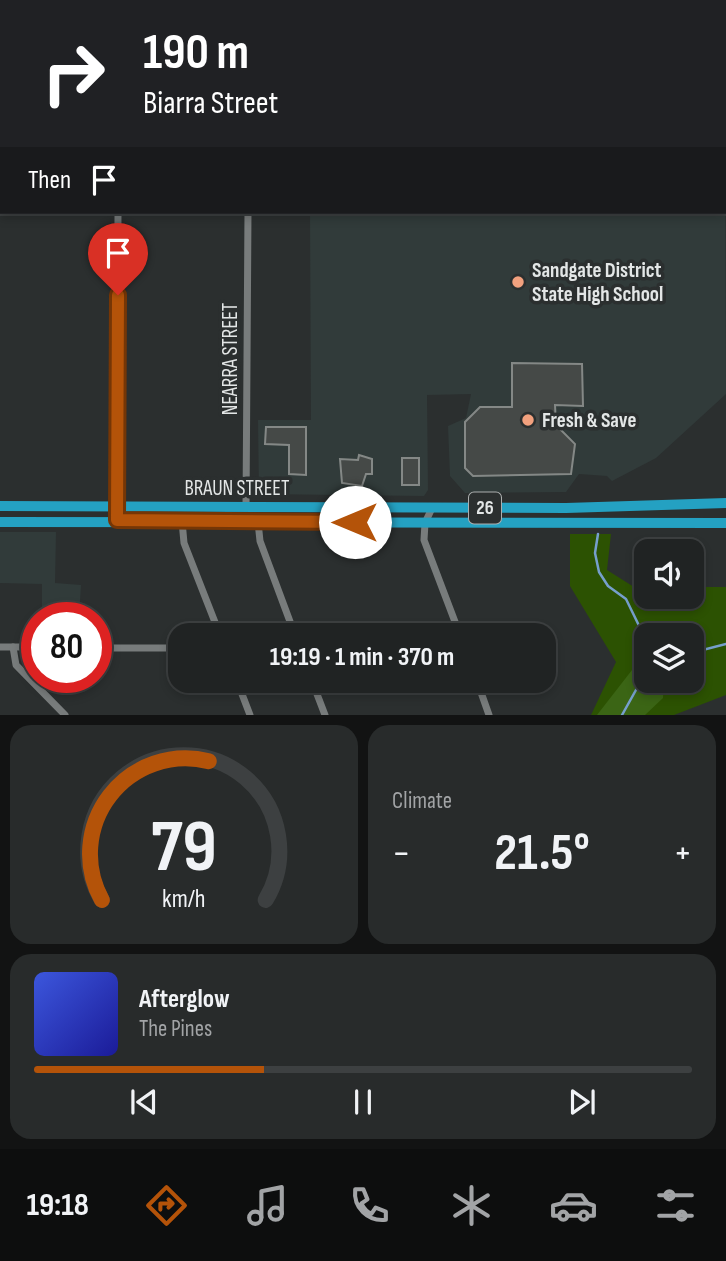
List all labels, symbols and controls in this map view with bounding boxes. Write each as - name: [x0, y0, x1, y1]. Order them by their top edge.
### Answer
- text: 190 m: [143, 24, 249, 83]
- icon: right: [28, 28, 119, 119]
- text: Biarra Street: [143, 84, 278, 123]
- icon: arrive: [85, 161, 123, 199]
- text: Then: [28, 165, 71, 196]
- pin: [88, 223, 148, 295]
- icon: arrive: [99, 234, 137, 272]
- place label: Sandgate District State High School: [532, 258, 663, 307]
- marker: Sandgate District State High School: [510, 274, 526, 290]
- street label: NEARRA STREET: [218, 302, 243, 415]
- place label: Fresh & Save: [542, 408, 636, 433]
- marker: Fresh & Save: [520, 412, 536, 428]
- street label: BRAUN STREET: [184, 476, 290, 501]
- position arrow: [318, 485, 392, 559]
- road number: 26: [469, 492, 501, 524]
- map controls: [634, 539, 704, 693]
- button: sound: [634, 539, 704, 609]
- speed limit sign: 80: [21, 602, 112, 693]
- button: layers: [634, 623, 704, 693]
- text: 19:19 · 1 min · 370 m: [270, 642, 454, 673]
- text: Climate: [392, 787, 452, 815]
- text: 79: [151, 805, 217, 893]
- text: 21.5°: [494, 822, 590, 885]
- text: −: [392, 831, 411, 876]
- text: +: [673, 831, 692, 876]
- text: km/h: [162, 884, 206, 915]
- text: Afterglow: [139, 984, 230, 1015]
- text: The Pines: [139, 1015, 212, 1043]
- icon: previous: [125, 1083, 163, 1121]
- icon: pause: [344, 1083, 382, 1121]
- icon: next: [563, 1083, 601, 1121]
- icon: directions: [142, 1181, 191, 1230]
- icon: music: [243, 1181, 292, 1230]
- icon: phone: [345, 1181, 394, 1230]
- icon: climate: [447, 1181, 496, 1230]
- icon: car: [549, 1181, 598, 1230]
- icon: filters: [651, 1181, 700, 1230]
- text: 19:18: [26, 1186, 89, 1225]

